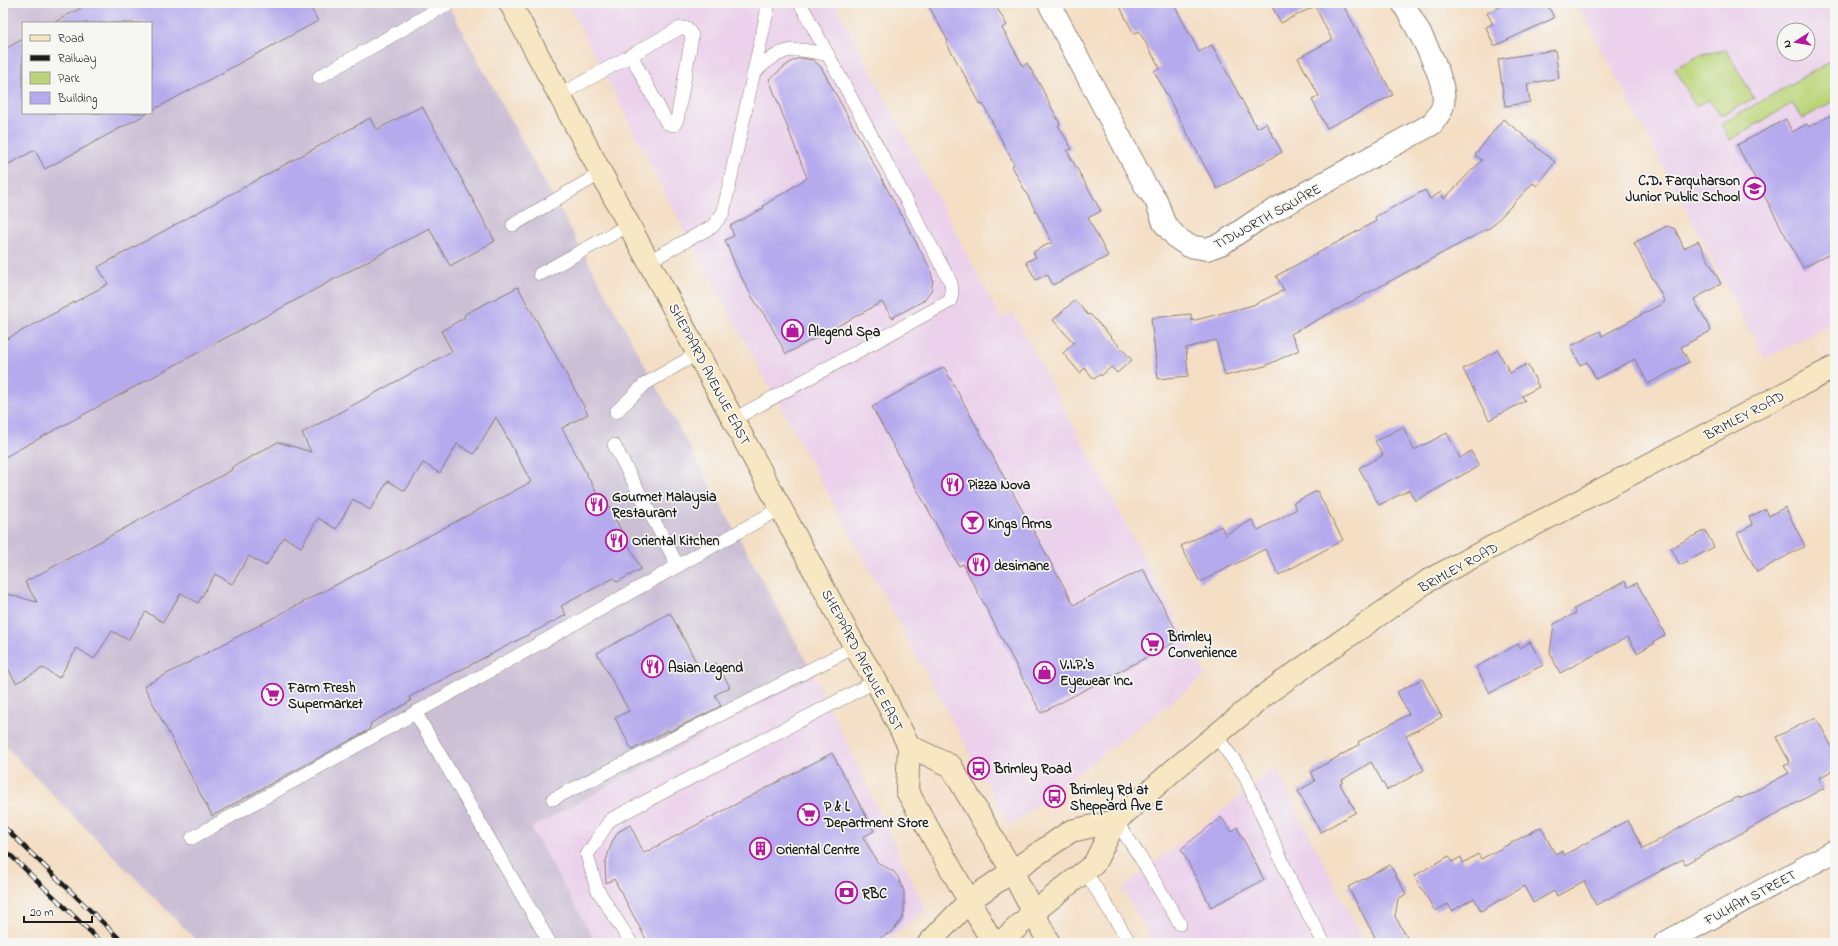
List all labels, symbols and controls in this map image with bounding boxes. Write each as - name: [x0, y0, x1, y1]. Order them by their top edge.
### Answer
- legend: [22, 22, 152, 114]
- north arrow: [1776, 22, 1816, 62]
- text: Road: [58, 30, 84, 48]
- text: N: [1779, 39, 1796, 49]
- text: Railway: [58, 50, 97, 69]
- text: Park: [58, 70, 80, 88]
- text: Building: [57, 90, 97, 109]
- place label: C.D. Farquharson Junior Public School: [1626, 171, 1741, 208]
- school or university icon: C.D. Farquharson Junior Public School: [1742, 175, 1768, 201]
- street label: TIDWORTH SQUARE: [1210, 179, 1325, 256]
- street label: SHEPPARD AVENUE EAST: [662, 300, 755, 450]
- shop icon: Alegend Spa: [780, 318, 806, 344]
- place label: Alegend Spa: [808, 322, 881, 345]
- street label: BRIMLEY ROAD: [1700, 386, 1789, 447]
- restaurant icon: Pizza Nova: [940, 471, 966, 497]
- place label: Pizza Nova: [968, 475, 1031, 496]
- place label: Gourmet Malaysia Restaurant: [611, 487, 717, 524]
- restaurant icon: Gourmet Malaysia Restaurant: [583, 491, 609, 517]
- bar icon: Kings Arms: [959, 510, 985, 536]
- place label: Kings Arms: [988, 514, 1052, 537]
- restaurant icon: Oriental Kitchen: [603, 527, 629, 553]
- place label: Oriental Kitchen: [632, 531, 719, 552]
- street label: BRIMLEY ROAD: [1414, 538, 1503, 599]
- restaurant icon: desimane: [966, 552, 992, 578]
- place label: desimane: [994, 556, 1050, 577]
- street label: SHEPPARD AVENUE EAST: [815, 586, 908, 736]
- place label: Brimley Convenience: [1167, 627, 1238, 664]
- supermarket icon: Brimley Convenience: [1140, 631, 1166, 657]
- restaurant icon: Asian Legend: [640, 654, 666, 680]
- place label: V.I.P.'s Eyewear Inc.: [1059, 655, 1133, 694]
- place label: Asian Legend: [668, 658, 743, 681]
- shop icon: V.I.P.'s Eyewear Inc.: [1032, 659, 1058, 685]
- place label: Farm Fresh Supermarket: [287, 678, 363, 715]
- supermarket icon: Farm Fresh Supermarket: [260, 682, 286, 708]
- bus stop icon: Brimley Road: [965, 755, 991, 781]
- place label: Brimley Road: [993, 759, 1072, 782]
- place label: Brimley Rd at Sheppard Ave E: [1069, 780, 1164, 817]
- bus stop icon: Brimley Rd at Sheppard Ave E: [1042, 784, 1068, 810]
- place label: P & L Department Store: [823, 797, 929, 834]
- supermarket icon: P & L Department Store: [795, 801, 821, 827]
- building icon: Oriental Centre: [747, 836, 773, 862]
- place label: Oriental Centre: [776, 840, 860, 861]
- street label: FULHAM STREET: [1700, 865, 1800, 932]
- bank icon: RBC: [833, 880, 859, 906]
- place label: RBC: [861, 884, 887, 905]
- scale bar: [24, 898, 92, 924]
- text: 20 m: [30, 904, 53, 922]

